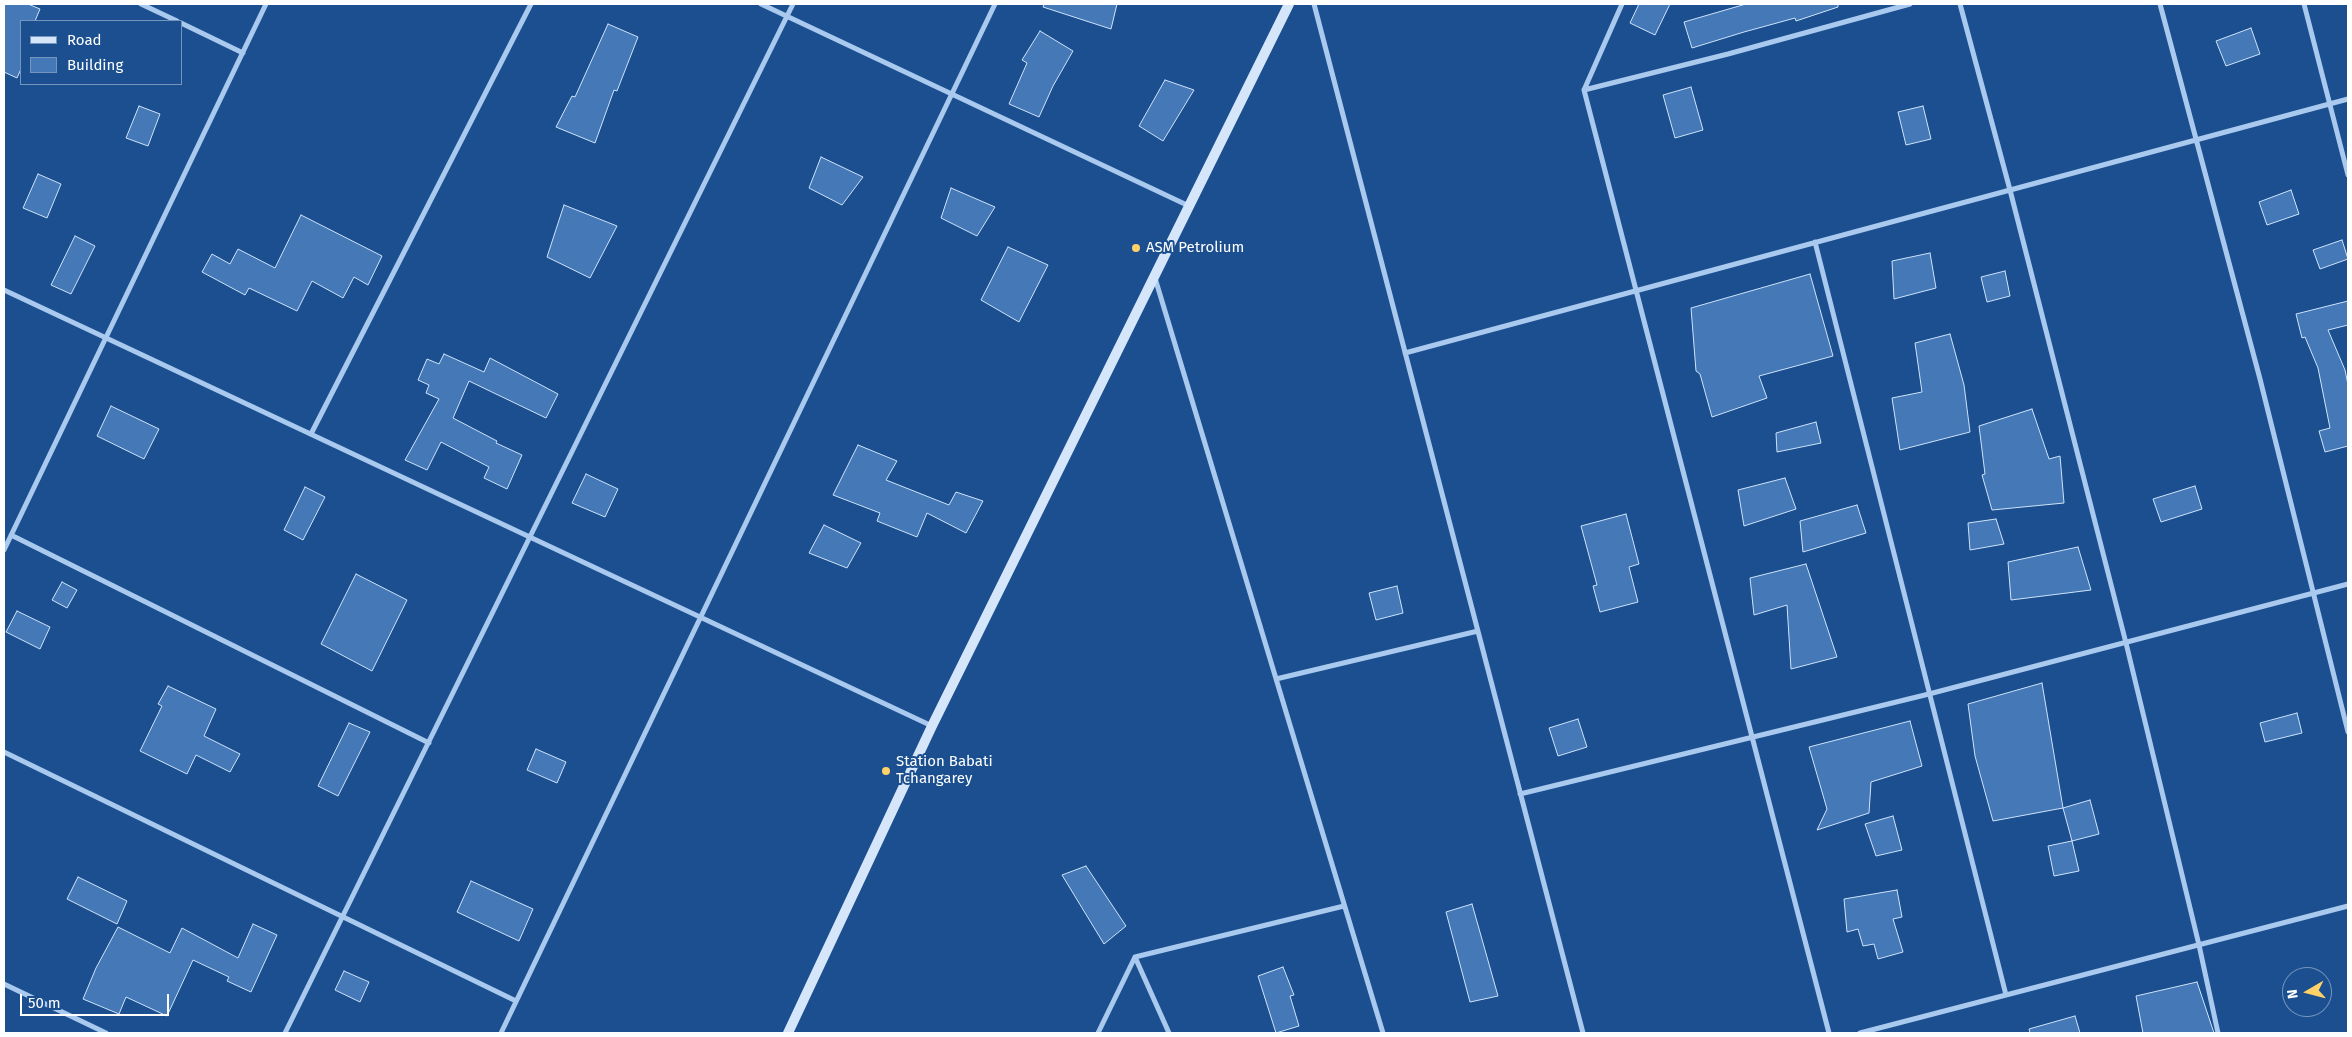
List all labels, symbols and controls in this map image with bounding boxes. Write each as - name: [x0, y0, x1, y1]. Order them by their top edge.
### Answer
- legend: [20, 20, 182, 85]
- text: Road: [67, 31, 102, 49]
- text: Building: [67, 56, 123, 74]
- place label: ASM Petrolium: [1146, 239, 1244, 257]
- marker: ASM Petrolium: [1130, 242, 1142, 254]
- place label: Station Babati Tchangarey: [896, 753, 993, 788]
- marker: Station Babati Tchangarey: [880, 765, 892, 777]
- north arrow: [2282, 967, 2332, 1017]
- scale bar: [22, 984, 171, 1016]
- text: N: [2284, 988, 2302, 1000]
- text: 50 m: [28, 994, 61, 1012]

